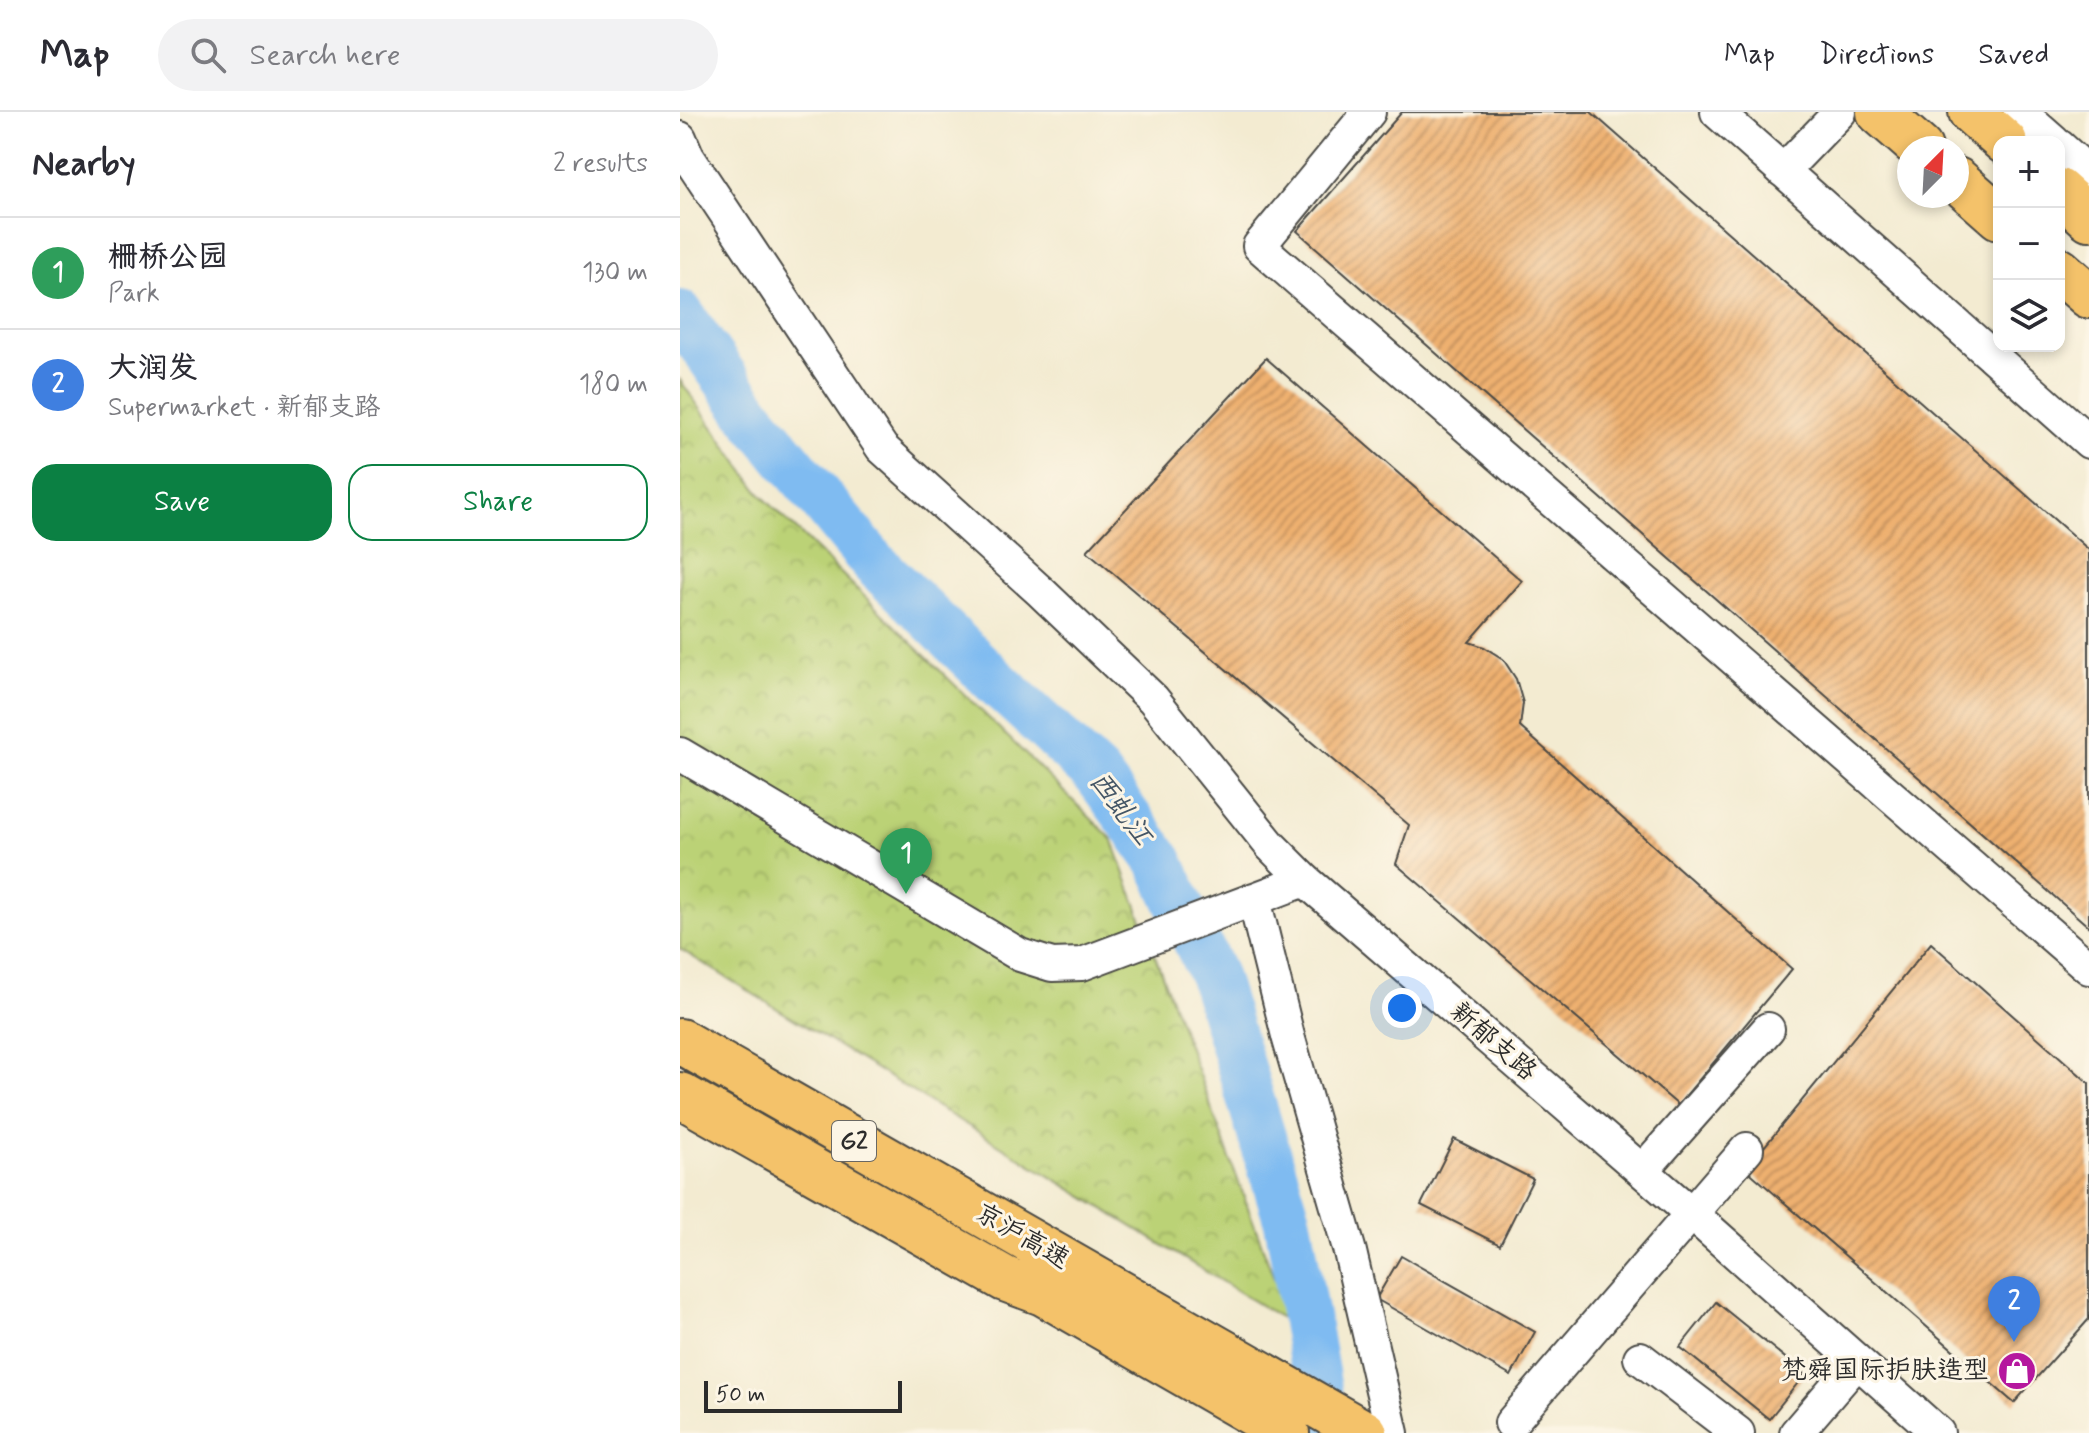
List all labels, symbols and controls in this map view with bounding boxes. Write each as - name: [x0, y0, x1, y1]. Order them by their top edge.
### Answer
- search box: [158, 19, 718, 91]
- text: Map: [40, 31, 110, 80]
- icon: search: [186, 33, 230, 77]
- text: Search here: [250, 36, 401, 75]
- text: Map: [1724, 37, 1775, 74]
- text: Directions: [1819, 37, 1934, 74]
- text: Saved: [1978, 37, 2049, 74]
- north arrow: [1897, 136, 1969, 208]
- map controls: [1993, 136, 2065, 352]
- button: +: [1993, 136, 2065, 208]
- text: Nearby: [32, 142, 136, 187]
- text: 2 results: [553, 147, 648, 181]
- button: −: [1993, 208, 2065, 280]
- text: 栅桥公园: [108, 238, 228, 277]
- text: 1: [52, 256, 64, 290]
- text: 130 m: [582, 256, 648, 290]
- text: Park: [108, 277, 160, 311]
- button: layers: [1993, 280, 2065, 352]
- text: 大润发: [108, 349, 198, 388]
- text: 2: [52, 368, 64, 402]
- text: 180 m: [579, 368, 648, 402]
- text: Supermarket · 新郁支路: [108, 391, 380, 425]
- button: Save: [32, 464, 332, 541]
- button: Share: [348, 464, 648, 541]
- water label: 西虬江: [1080, 764, 1161, 855]
- pin: 1: [880, 828, 932, 894]
- your location: [1382, 988, 1422, 1028]
- street label: 新郁支路: [1443, 995, 1543, 1089]
- road number: G2: [832, 1121, 876, 1161]
- street label: 京沪高速: [968, 1196, 1076, 1278]
- pin: 2: [1988, 1276, 2040, 1342]
- shop icon: 梵舜国际护肤造型: [1996, 1350, 2038, 1392]
- place label: 梵舜国际护肤造型: [1781, 1354, 1989, 1388]
- scale bar: [704, 1377, 902, 1413]
- text: 50 m: [716, 1381, 765, 1409]

